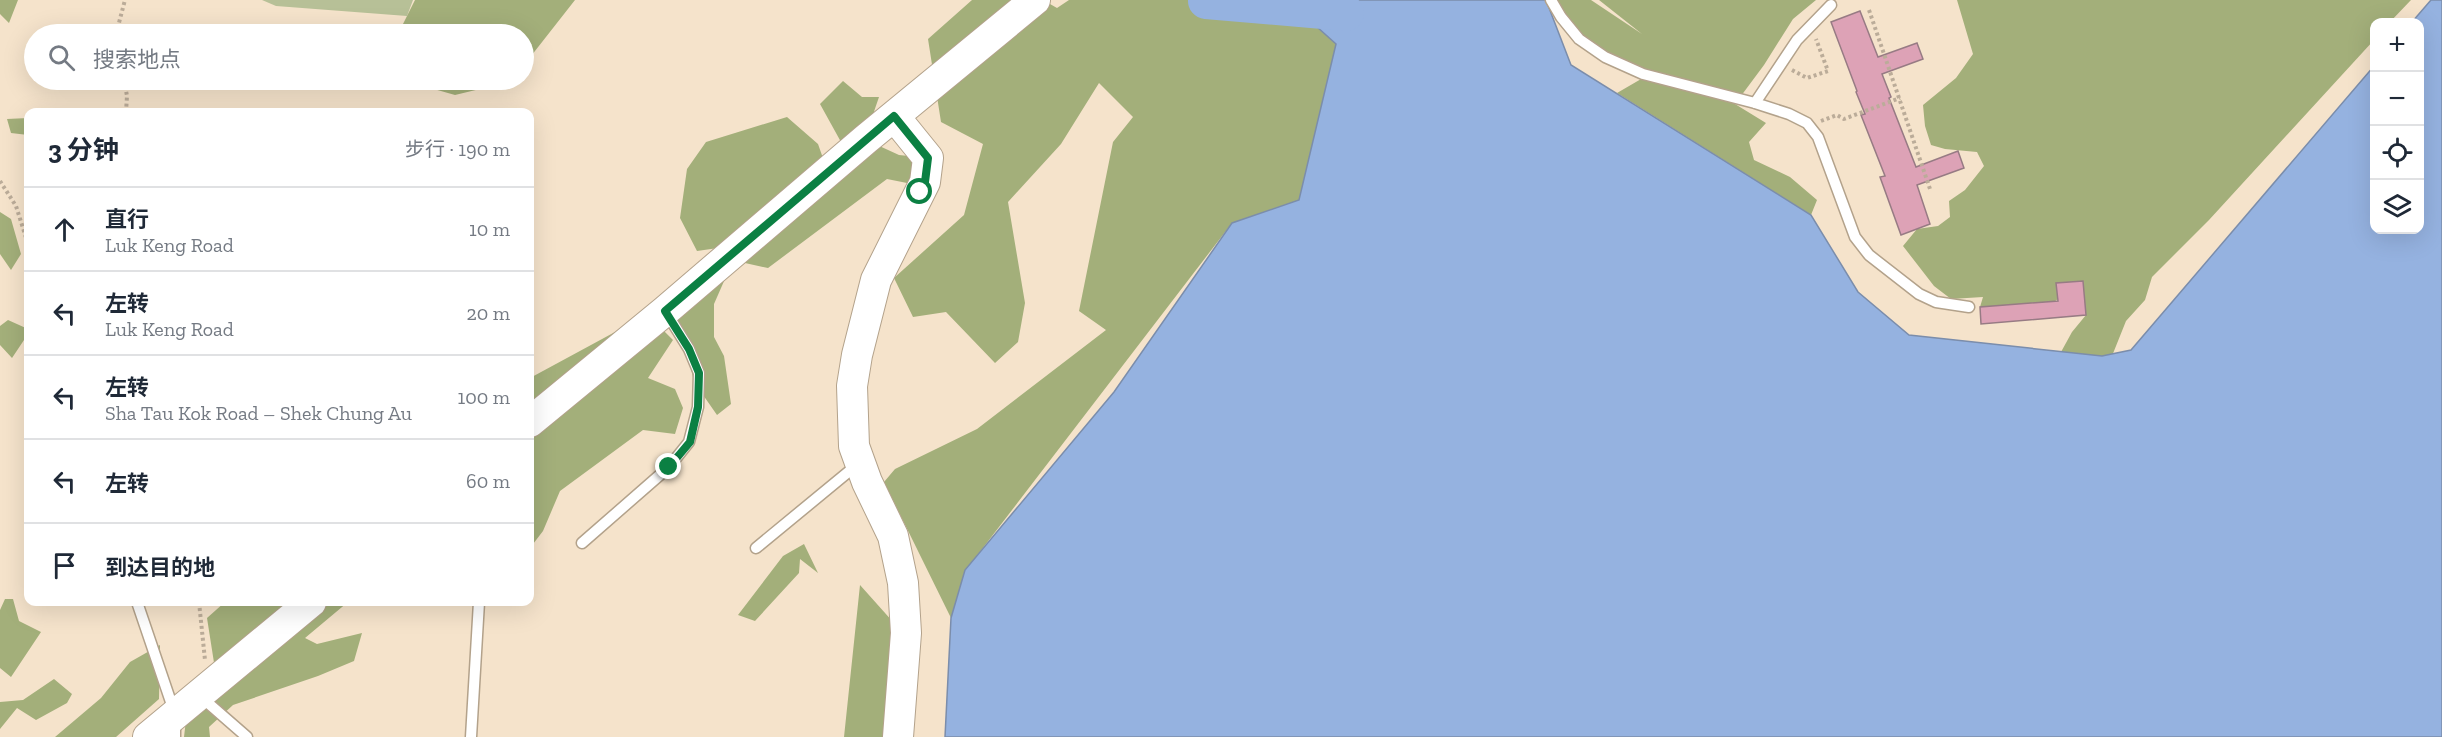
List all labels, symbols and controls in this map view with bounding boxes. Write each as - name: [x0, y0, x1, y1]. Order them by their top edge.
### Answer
- map controls: [2370, 18, 2424, 234]
- button: +: [2370, 18, 2424, 72]
- search box: [24, 24, 534, 90]
- icon: search: [45, 41, 78, 74]
- text: 搜索地点: [93, 46, 181, 73]
- button: −: [2370, 72, 2424, 126]
- button: locate: [2370, 126, 2424, 180]
- text: 3 分钟: [48, 134, 119, 166]
- text: 步行 · 190 m: [405, 137, 510, 161]
- route start: [906, 178, 932, 204]
- button: layers: [2370, 180, 2424, 234]
- text: 直行: [105, 206, 149, 233]
- icon: ahead: [48, 213, 81, 246]
- text: 10 m: [469, 217, 510, 241]
- text: Luk Keng Road: [105, 233, 234, 257]
- text: 左转: [105, 290, 149, 317]
- icon: left: [48, 297, 81, 330]
- text: 20 m: [466, 301, 510, 325]
- text: Luk Keng Road: [105, 317, 234, 341]
- text: 左转: [105, 374, 149, 401]
- icon: left: [48, 381, 81, 414]
- text: 100 m: [457, 385, 510, 409]
- text: Sha Tau Kok Road – Shek Chung Au: [105, 401, 412, 425]
- route end: [655, 453, 681, 479]
- icon: left: [48, 465, 81, 498]
- text: 60 m: [466, 469, 510, 493]
- text: 左转: [105, 470, 149, 497]
- icon: arrive: [48, 549, 81, 582]
- text: 到达目的地: [105, 554, 215, 581]

